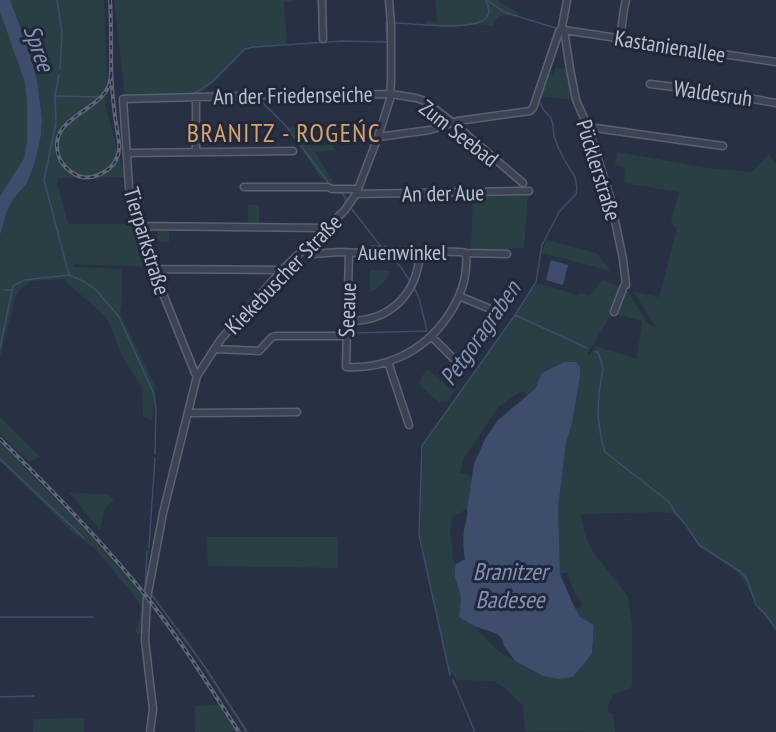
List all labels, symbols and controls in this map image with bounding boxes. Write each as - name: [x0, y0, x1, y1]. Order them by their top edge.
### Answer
- water label: Spree: [17, 21, 62, 77]
- street label: Kastanienallee: [613, 23, 727, 69]
- street label: Waldesruh: [672, 74, 754, 112]
- street label: An der Friedenseiche: [213, 80, 373, 110]
- street label: Zum Seebad: [414, 93, 504, 173]
- district label: BRANITZ - ROGEŃC: [187, 116, 381, 149]
- street label: Pücklerstraße: [570, 116, 628, 224]
- street label: An der Aue: [402, 178, 484, 208]
- street label: Tierparkstraße: [117, 184, 177, 298]
- street label: Kiekebuscher Straße: [219, 208, 347, 340]
- street label: Auenwinkel: [358, 238, 447, 266]
- water label: Petgoragraben: [433, 273, 528, 391]
- street label: Seeaue: [332, 282, 362, 338]
- water label: Branitzer Badesee: [473, 556, 551, 615]

